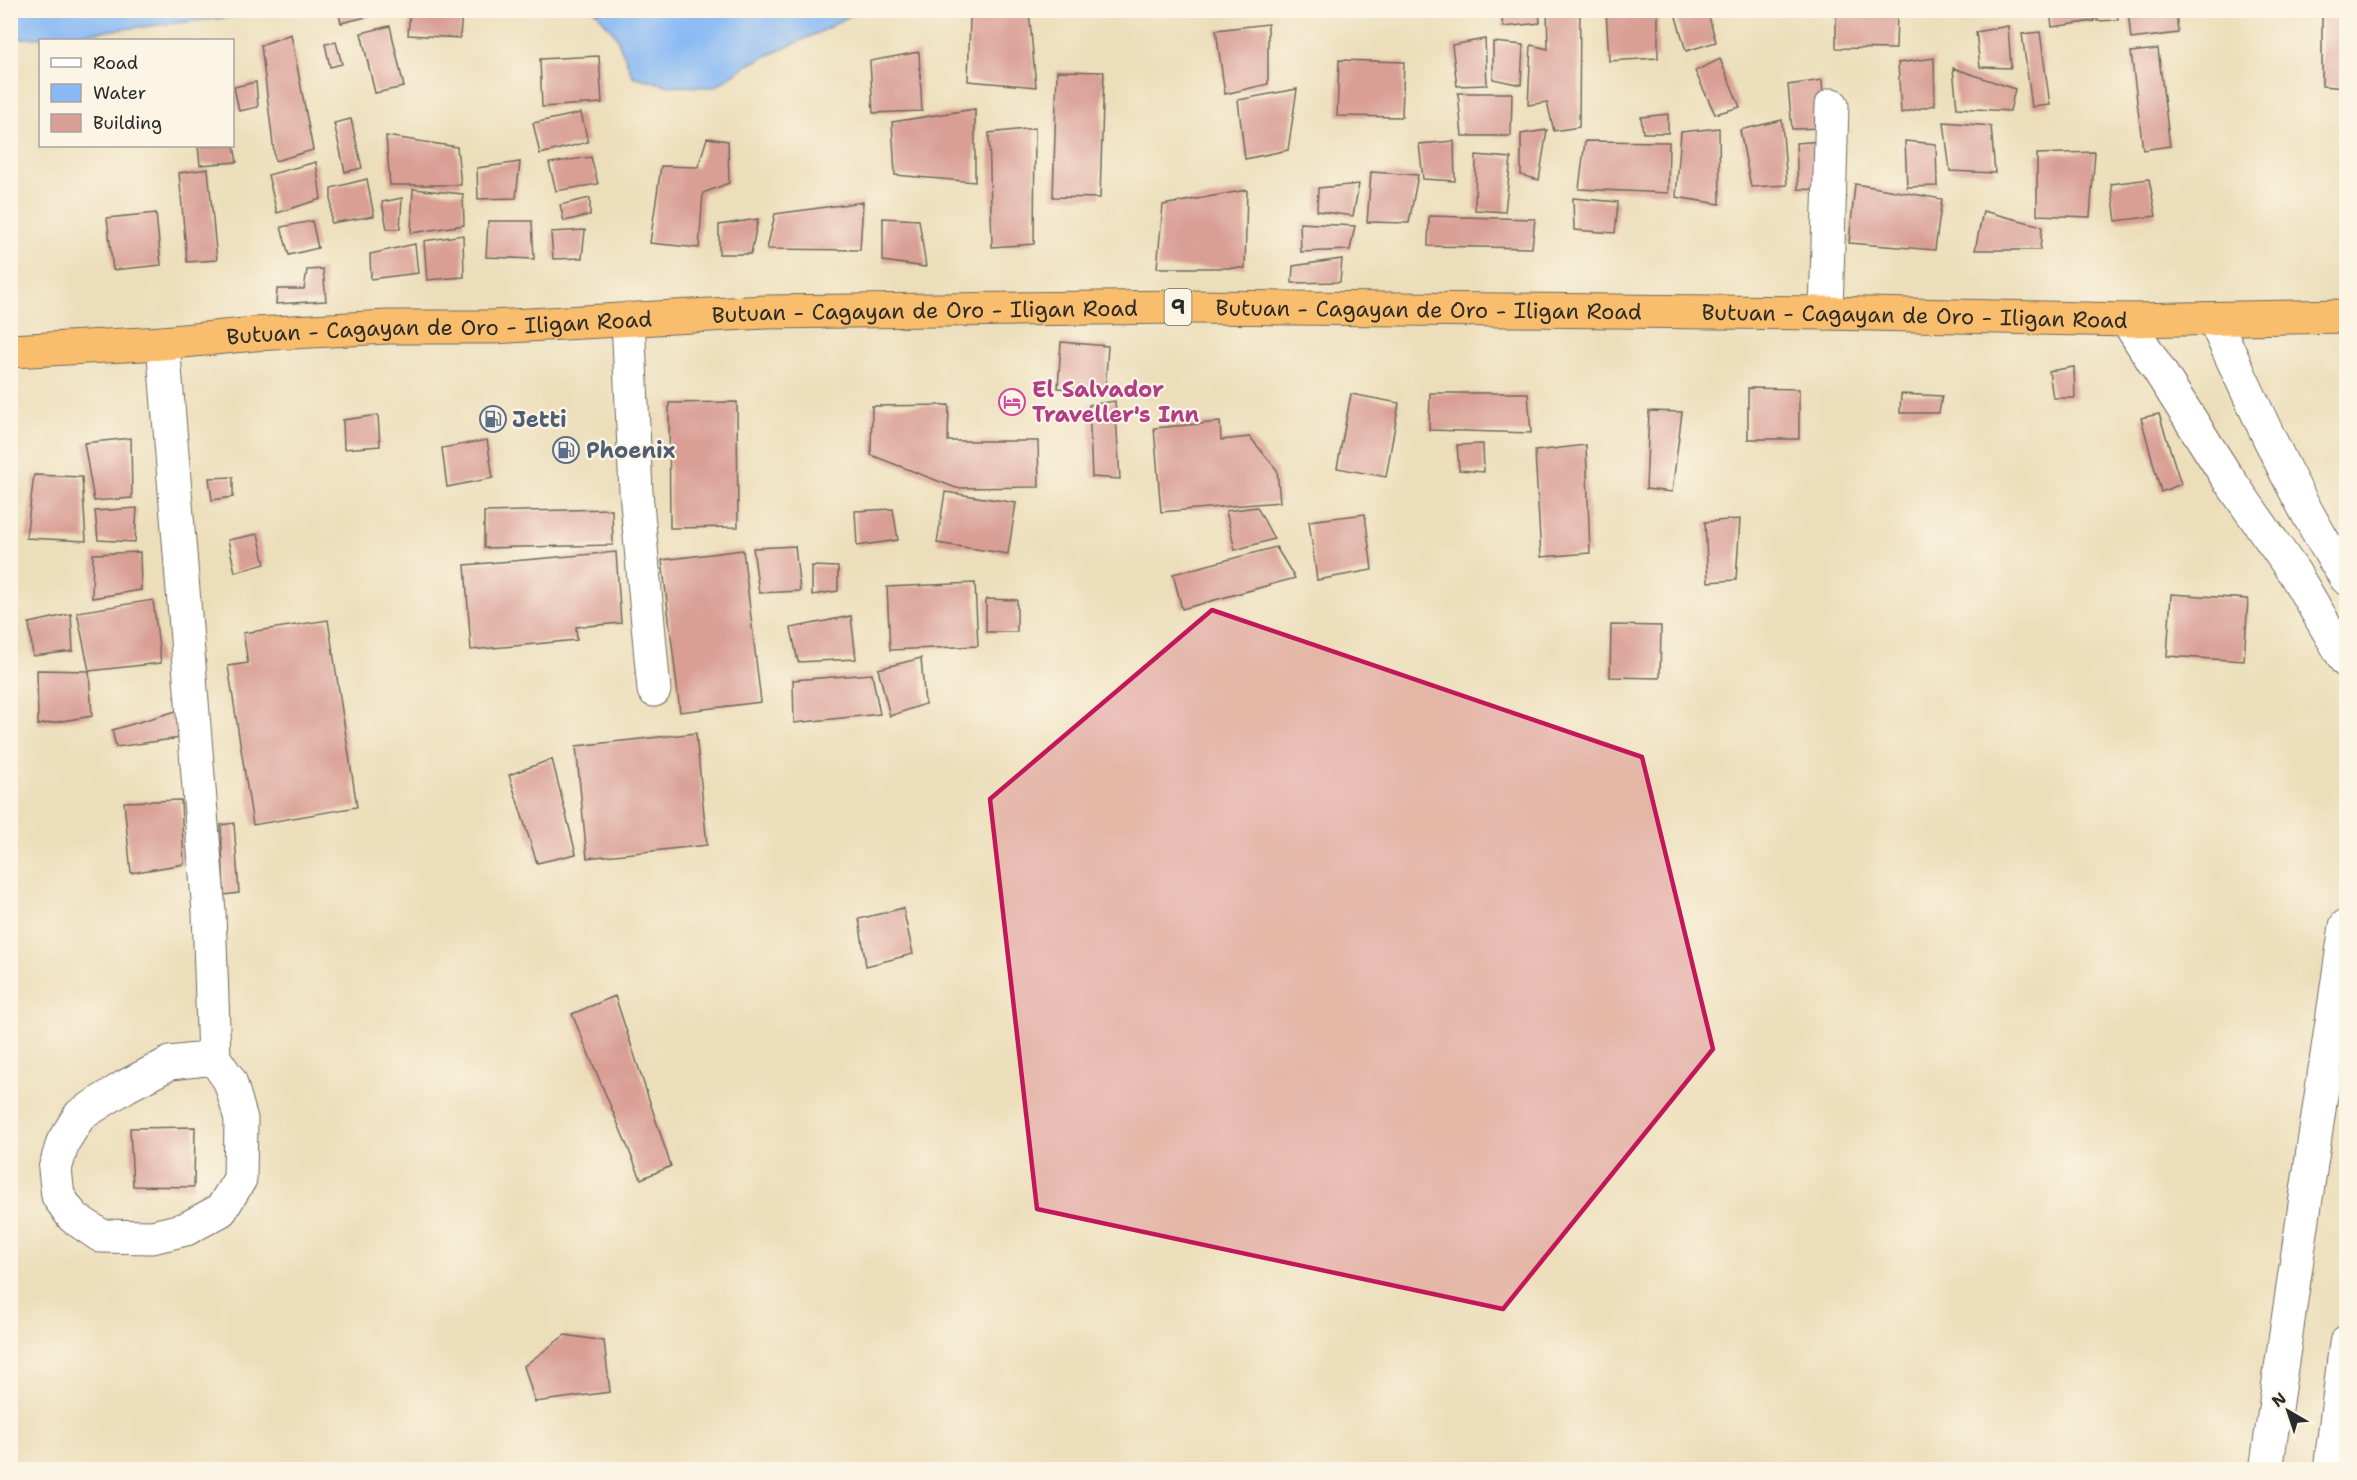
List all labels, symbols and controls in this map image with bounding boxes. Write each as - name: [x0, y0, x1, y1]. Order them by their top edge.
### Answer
- legend: [39, 39, 234, 147]
- text: Road: [93, 51, 138, 75]
- text: Water: [93, 81, 146, 105]
- text: Building: [93, 111, 162, 135]
- road number: 9: [1164, 289, 1192, 325]
- street label: Butuan - Cagayan de Oro - Iligan Road: [711, 293, 1138, 329]
- street label: Butuan - Cagayan de Oro - Iligan Road: [1216, 293, 1642, 326]
- street label: Butuan - Cagayan de Oro - Iligan Road: [1701, 297, 2128, 335]
- street label: Butuan - Cagayan de Oro - Iligan Road: [225, 304, 653, 351]
- place label: El Salvador Traveller's Inn: [1032, 375, 1200, 429]
- hotel icon: El Salvador Traveller's Inn: [997, 387, 1027, 417]
- fuel station icon: Jetti: [478, 404, 508, 434]
- place label: Jetti: [512, 405, 567, 434]
- fuel station icon: Phoenix: [551, 435, 581, 465]
- place label: Phoenix: [586, 436, 676, 465]
- north arrow: [2258, 1381, 2318, 1441]
- text: N: [2267, 1388, 2290, 1412]

